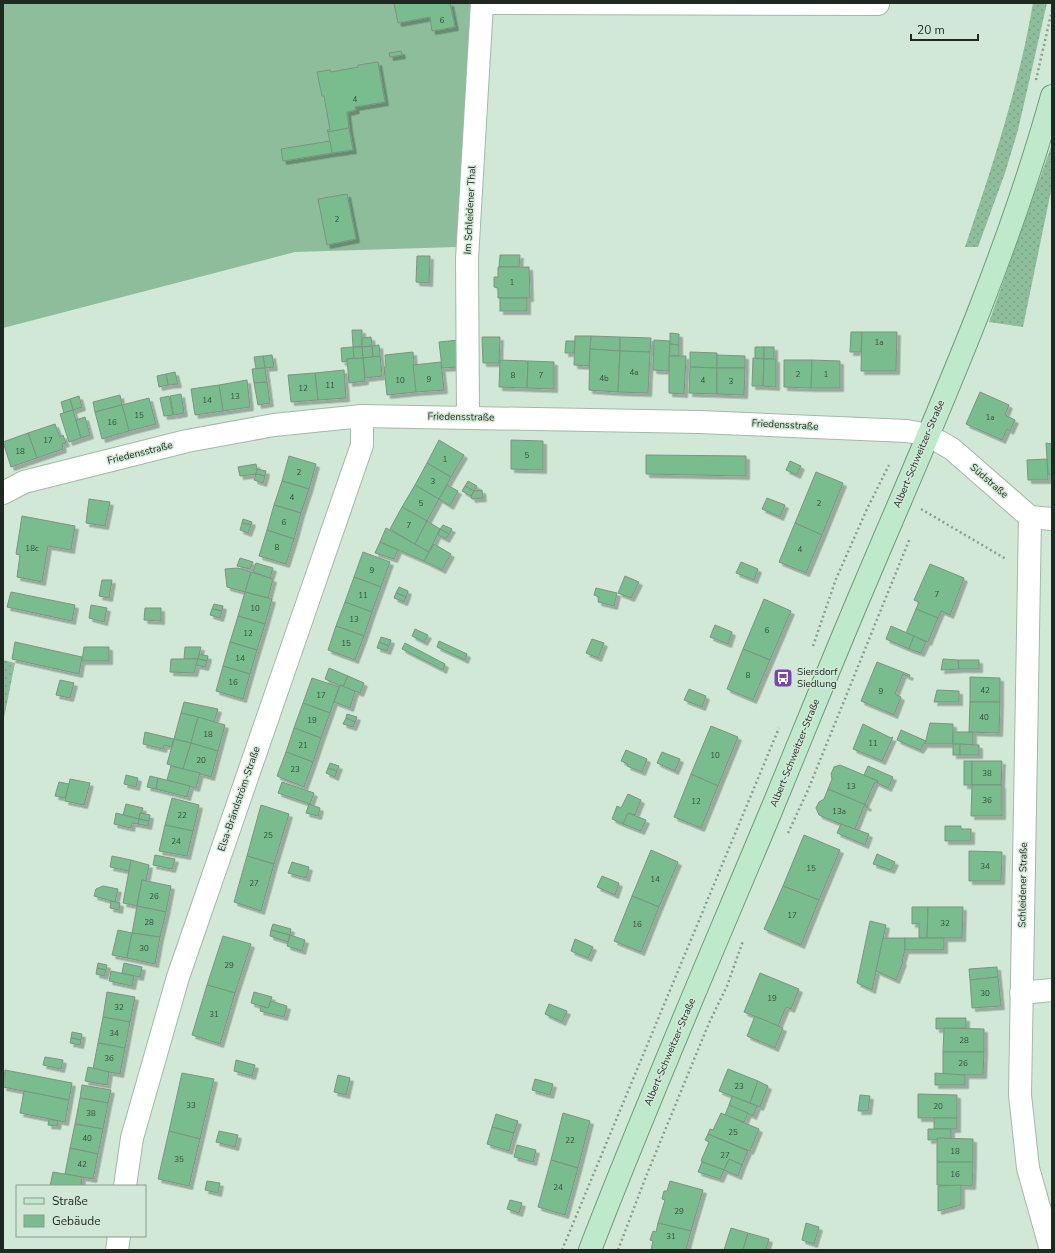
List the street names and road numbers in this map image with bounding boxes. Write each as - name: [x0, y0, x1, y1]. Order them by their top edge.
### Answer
- street label: Im Schleidener Thal: [461, 165, 479, 255]
- street label: Albert-Schweitzer-Straße: [890, 398, 948, 510]
- street label: Friedensstraße: [427, 409, 495, 425]
- street label: Friedensstraße: [751, 416, 819, 434]
- street label: Friedensstraße: [106, 438, 174, 468]
- street label: Südstraße: [967, 461, 1011, 501]
- street label: Albert-Schweitzer-Straße: [767, 697, 823, 809]
- street label: Elsa-Brändström-Straße: [214, 745, 264, 853]
- street label: Schleidener Straße: [1015, 842, 1031, 928]
- street label: Albert-Schweitzer-Straße: [641, 996, 699, 1108]

